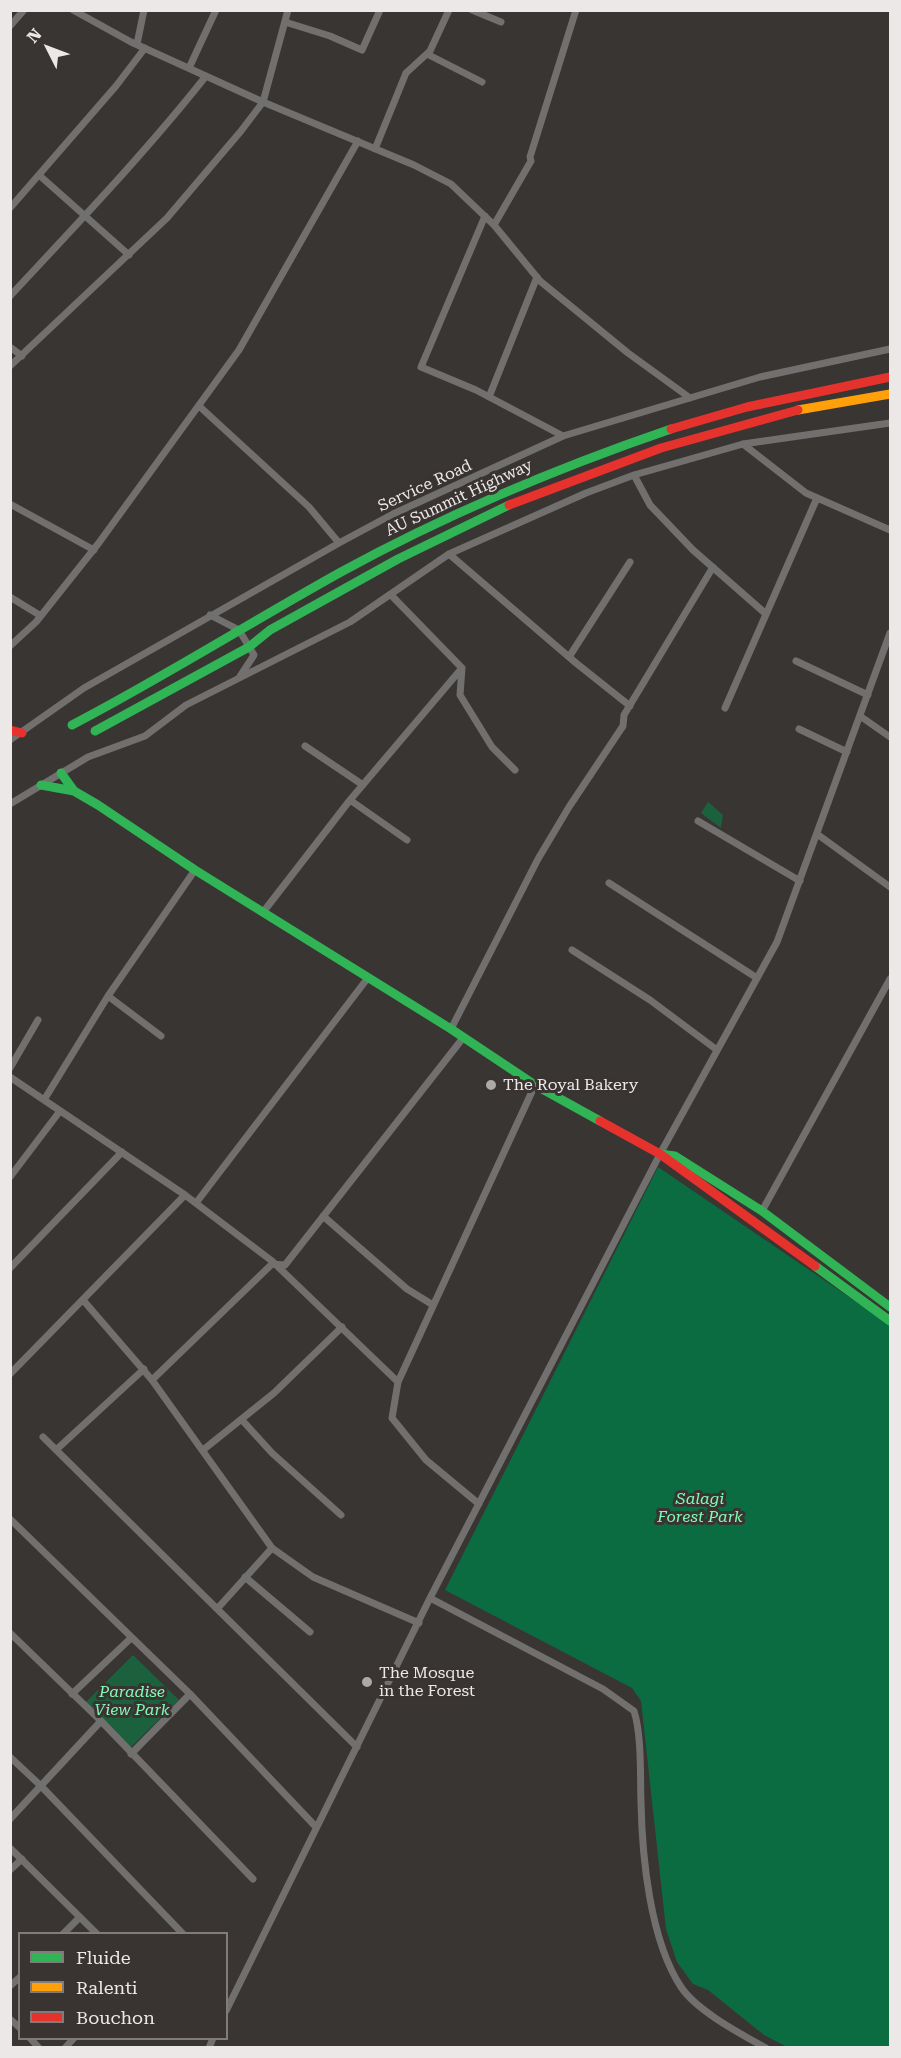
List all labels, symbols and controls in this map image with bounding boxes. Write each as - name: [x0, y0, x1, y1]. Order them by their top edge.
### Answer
- north arrow: [18, 18, 78, 78]
- text: N: [23, 25, 45, 47]
- street label: AU Summit Highway: [382, 455, 536, 541]
- street label: Service Road: [375, 456, 475, 516]
- place label: The Royal Bakery: [503, 1075, 638, 1095]
- marker: The Royal Bakery: [484, 1078, 498, 1092]
- park label: Salagi Forest Park: [657, 1489, 743, 1527]
- place label: The Mosque in the Forest: [379, 1663, 475, 1701]
- marker: The Mosque in the Forest: [360, 1675, 374, 1689]
- park label: Paradise View Park: [95, 1682, 169, 1720]
- legend: [18, 1932, 228, 2040]
- text: Fluide: [76, 1947, 131, 1968]
- text: Ralenti: [76, 1977, 138, 1998]
- text: Bouchon: [76, 2007, 155, 2028]

